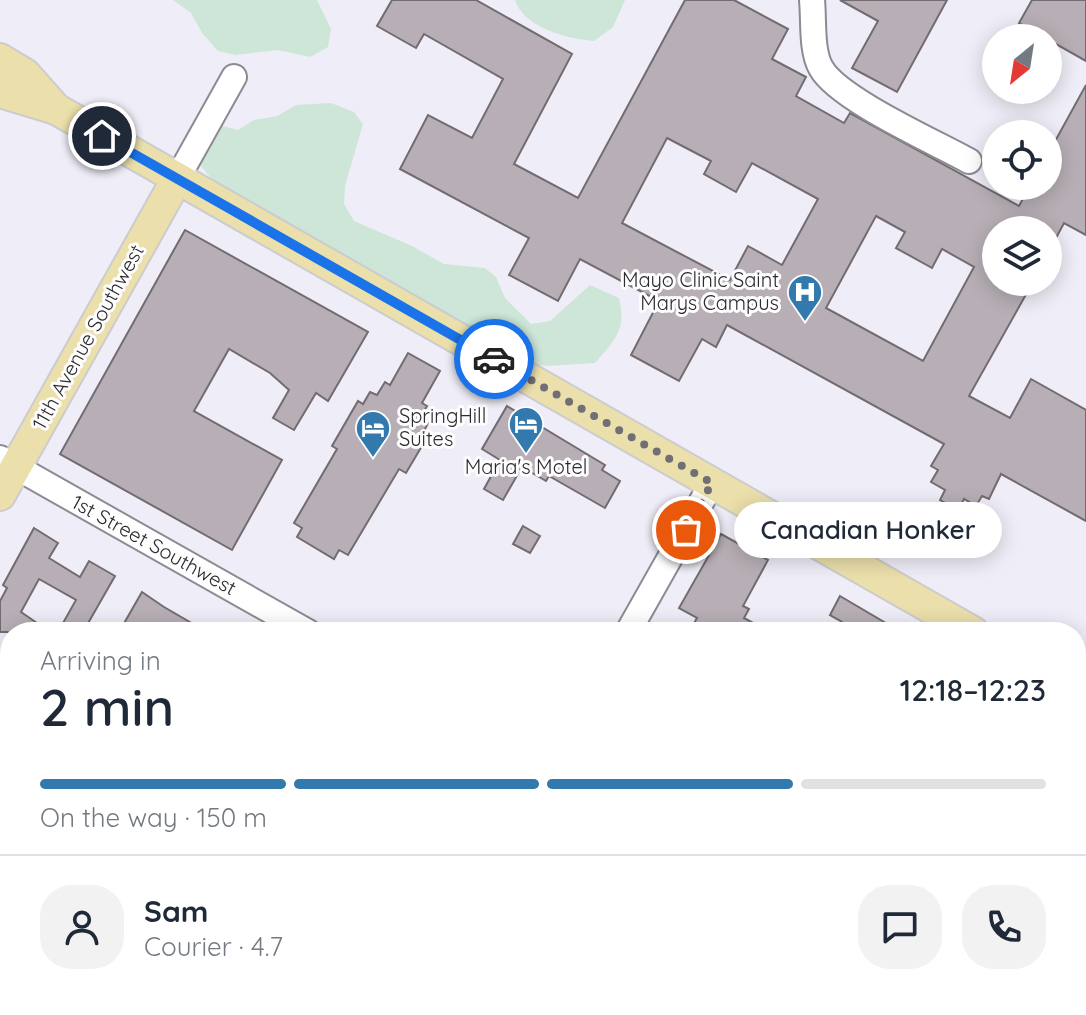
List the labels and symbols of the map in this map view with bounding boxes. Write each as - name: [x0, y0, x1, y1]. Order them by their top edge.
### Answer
- north arrow: [982, 24, 1062, 104]
- pin: [68, 102, 136, 170]
- street label: 11th Avenue Southwest: [26, 240, 149, 434]
- place label: Mayo Clinic Saint Marys Campus: [622, 267, 779, 315]
- hospital icon: Mayo Clinic Saint Marys Campus: [786, 273, 824, 323]
- courier: [454, 319, 534, 399]
- place label: SpringHill Suites: [399, 403, 486, 451]
- hotel icon: Maria's Motel: [507, 405, 545, 455]
- hotel icon: SpringHill Suites: [354, 409, 392, 459]
- place label: Maria's Motel: [465, 454, 587, 479]
- street label: 1st Street Southwest: [68, 489, 241, 600]
- pin: [652, 496, 720, 564]
- callout: Canadian Honker: [734, 502, 1002, 558]

